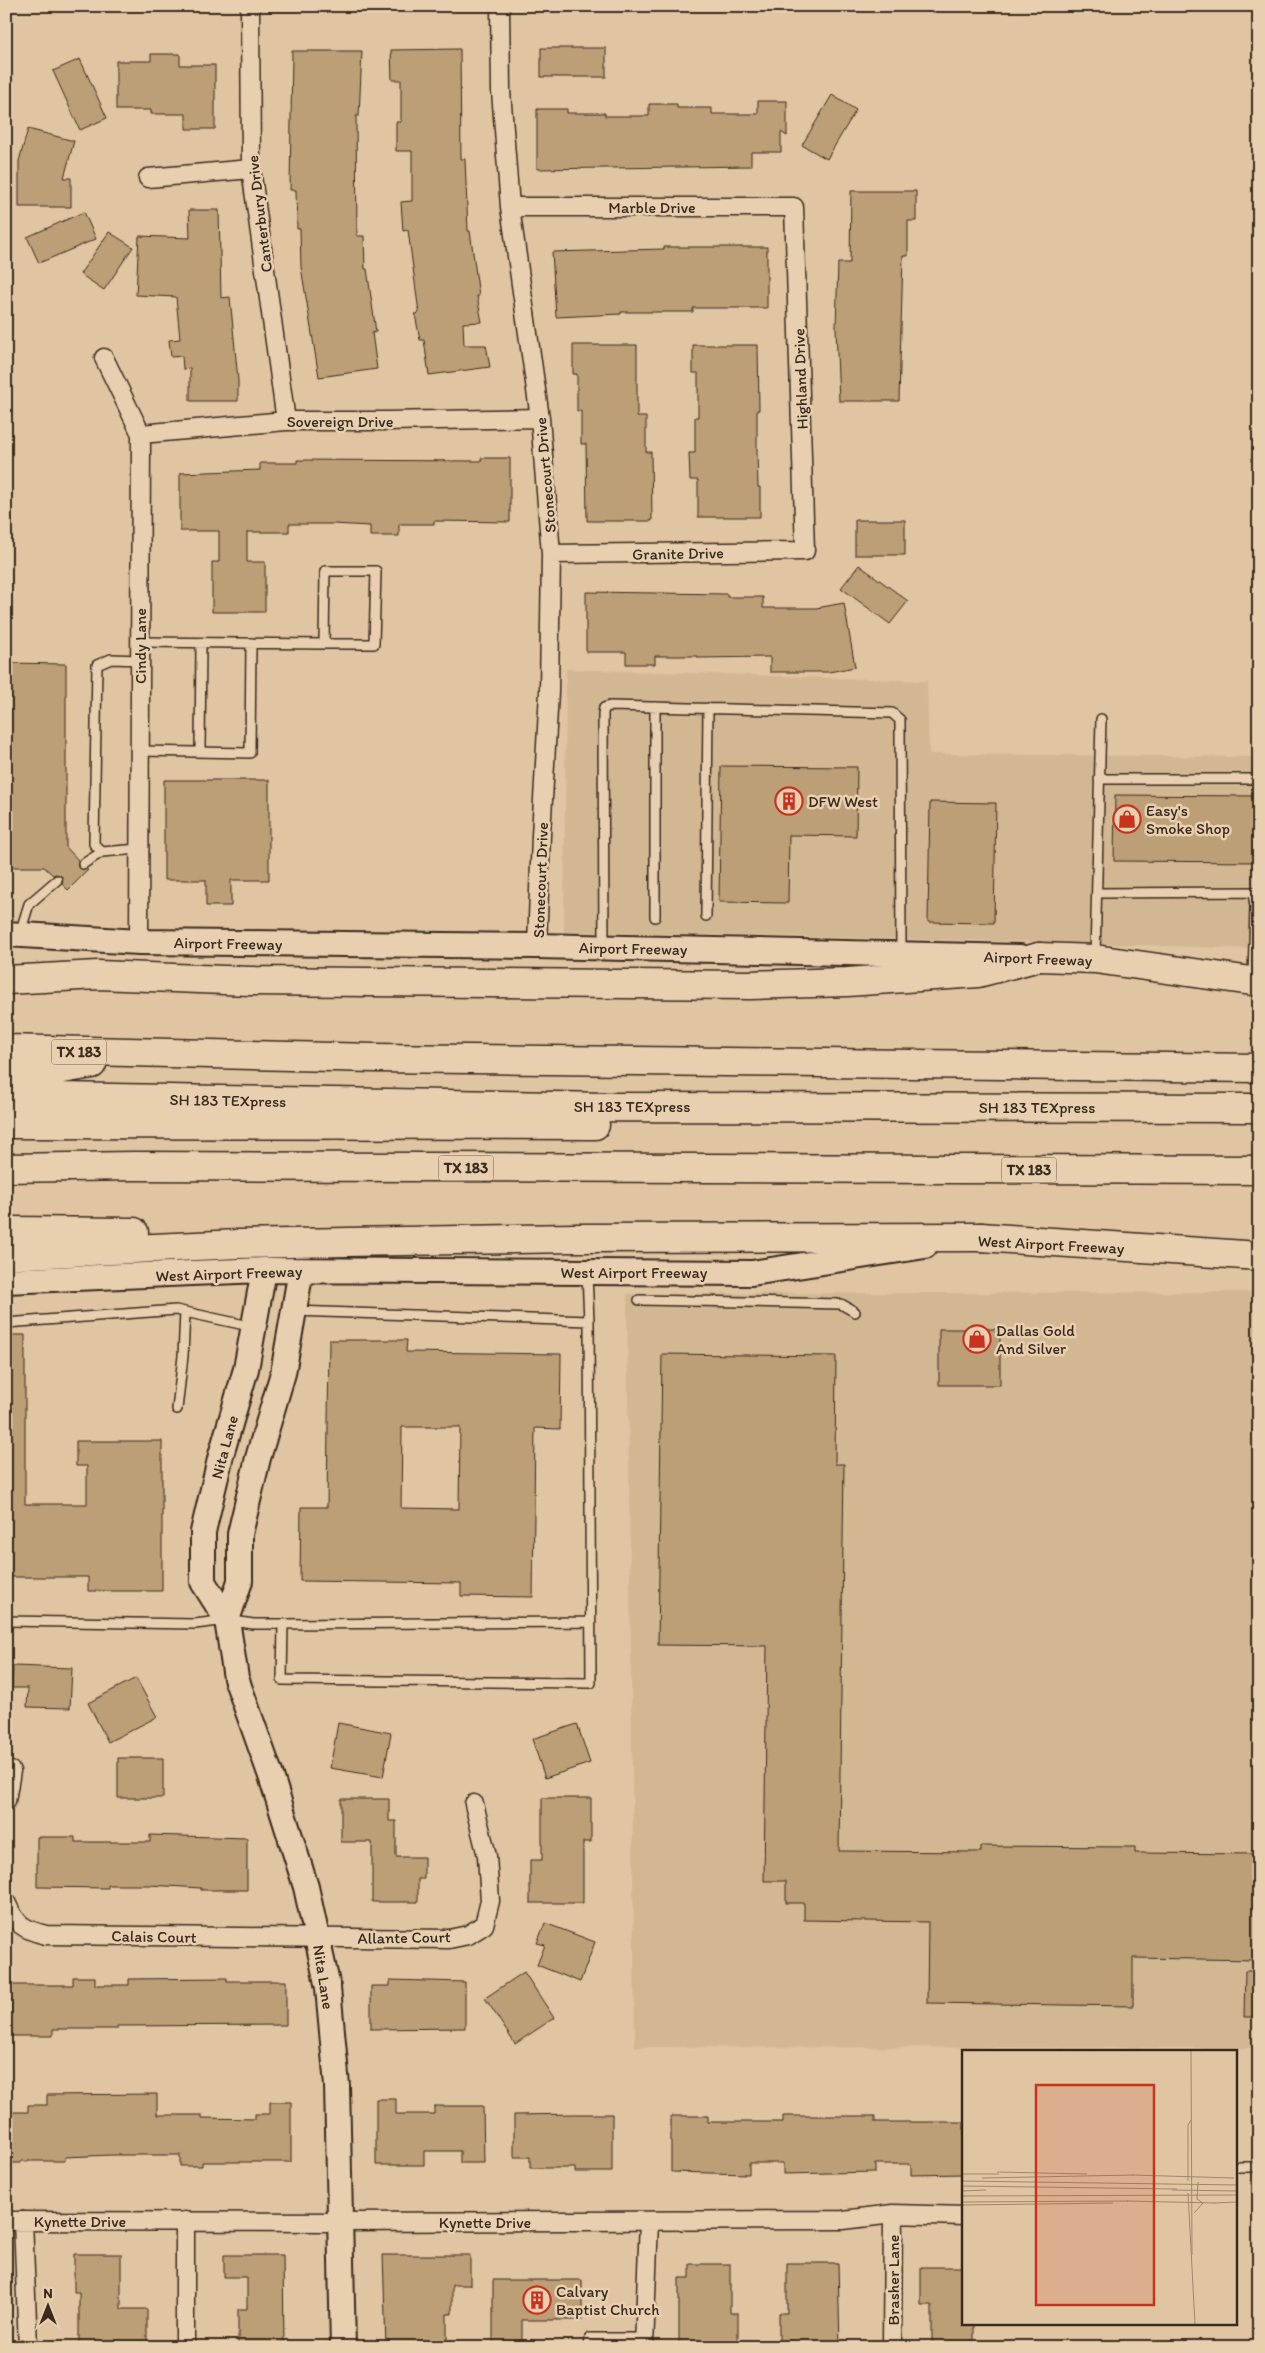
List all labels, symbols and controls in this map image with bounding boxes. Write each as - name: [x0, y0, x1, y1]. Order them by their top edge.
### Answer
- street label: Canterbury Drive: [243, 154, 276, 274]
- street label: Marble Drive: [608, 198, 696, 217]
- street label: Highland Drive: [789, 328, 812, 430]
- street label: Sovereign Drive: [287, 412, 394, 431]
- street label: Stonecourt Drive: [531, 416, 560, 534]
- street label: Granite Drive: [632, 543, 724, 564]
- street label: Cindy Lane: [131, 608, 150, 684]
- building icon: DFW West: [774, 786, 804, 816]
- place label: DFW West: [808, 792, 878, 811]
- place label: Easy's Smoke Shop: [1146, 801, 1230, 838]
- shop icon: Easy's Smoke Shop: [1112, 804, 1142, 834]
- street label: Stonecourt Drive: [529, 821, 552, 938]
- street label: Airport Freeway: [174, 933, 283, 954]
- street label: Airport Freeway: [579, 938, 688, 959]
- street label: Airport Freeway: [983, 947, 1093, 970]
- road number: TX 183: [52, 1040, 106, 1064]
- street label: SH 183 TEXpress: [170, 1090, 286, 1111]
- street label: SH 183 TEXpress: [574, 1097, 690, 1116]
- street label: SH 183 TEXpress: [979, 1098, 1095, 1117]
- road number: TX 183: [438, 1156, 494, 1180]
- road number: TX 183: [1002, 1158, 1056, 1182]
- street label: West Airport Freeway: [977, 1231, 1125, 1258]
- street label: West Airport Freeway: [155, 1261, 303, 1286]
- street label: West Airport Freeway: [561, 1263, 708, 1282]
- place label: Dallas Gold And Silver: [996, 1321, 1075, 1358]
- shop icon: Dallas Gold And Silver: [962, 1324, 992, 1354]
- street label: Nita Lane: [207, 1413, 242, 1481]
- street label: Calais Court: [111, 1926, 197, 1947]
- street label: Allante Court: [357, 1927, 451, 1948]
- street label: Nita Lane: [309, 1944, 338, 2011]
- inset map: [962, 2050, 1238, 2326]
- street label: Kynette Drive: [34, 2212, 126, 2231]
- street label: Kynette Drive: [439, 2213, 531, 2232]
- street label: Brasher Lane: [884, 2235, 903, 2325]
- north arrow: [22, 2280, 72, 2330]
- place label: Calvary Baptist Church: [556, 2282, 659, 2319]
- text: N: [43, 2285, 53, 2302]
- building icon: Calvary Baptist Church: [522, 2285, 552, 2315]

